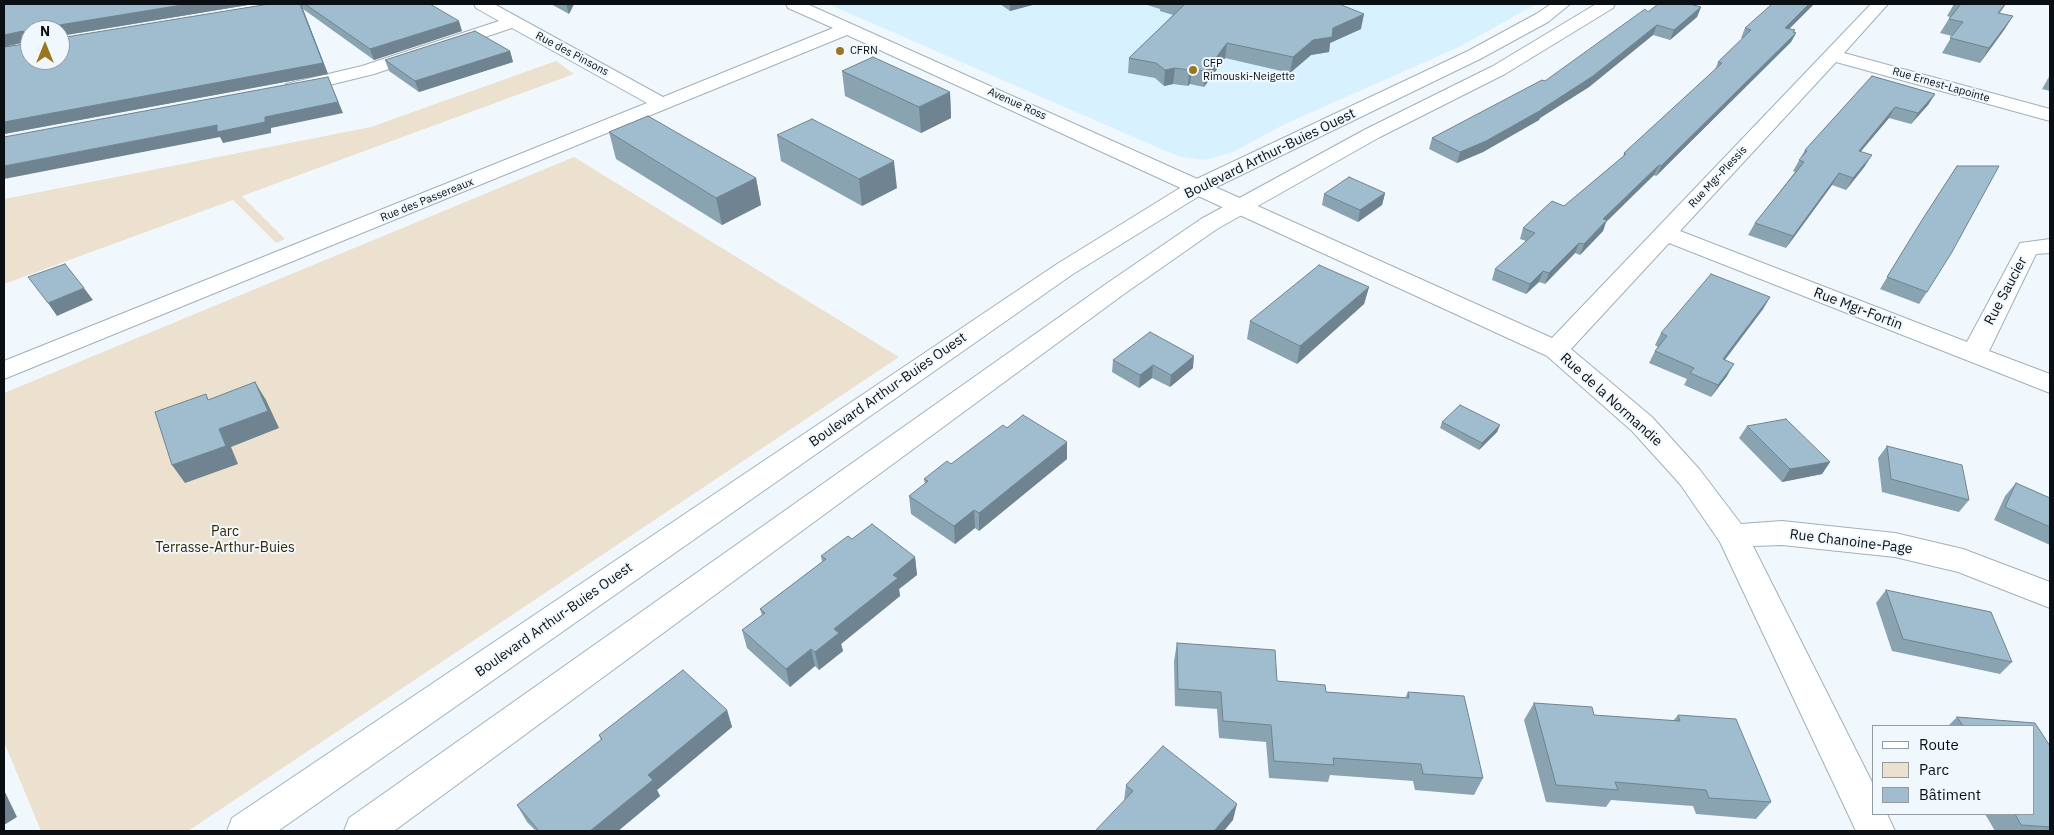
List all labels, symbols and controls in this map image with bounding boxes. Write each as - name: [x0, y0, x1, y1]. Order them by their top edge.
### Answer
- north arrow: [20, 20, 70, 70]
- text: N: [40, 22, 50, 40]
- street label: Rue des Pinsons: [533, 29, 611, 79]
- place label: CFRN: [850, 44, 878, 58]
- marker: CFRN: [834, 45, 846, 57]
- place label: CFP Rimouski-Neigette: [1203, 57, 1295, 83]
- marker: CFP Rimouski-Neigette: [1187, 64, 1199, 76]
- street label: Rue Ernest-Lapointe: [1891, 65, 1991, 105]
- street label: Avenue Ross: [986, 85, 1048, 123]
- street label: Boulevard Arthur-Buies Ouest: [1182, 105, 1358, 203]
- street label: Rue Mgr-Plessis: [1686, 143, 1750, 211]
- street label: Rue des Passereaux: [379, 175, 475, 225]
- street label: Rue Saucier: [1981, 254, 2031, 328]
- street label: Rue Mgr-Fortin: [1811, 284, 1905, 334]
- street label: Boulevard Arthur-Buies Ouest: [806, 329, 970, 451]
- street label: Rue de la Normandie: [1557, 350, 1665, 450]
- park label: Parc Terrasse-Arthur-Buies: [155, 524, 295, 556]
- street label: Rue Chanoine-Page: [1789, 526, 1913, 558]
- street label: Boulevard Arthur-Buies Ouest: [472, 559, 636, 681]
- legend: [1872, 725, 2034, 815]
- text: Route: [1919, 735, 1959, 754]
- text: Parc: [1919, 760, 1949, 779]
- text: Bâtiment: [1919, 785, 1981, 804]

